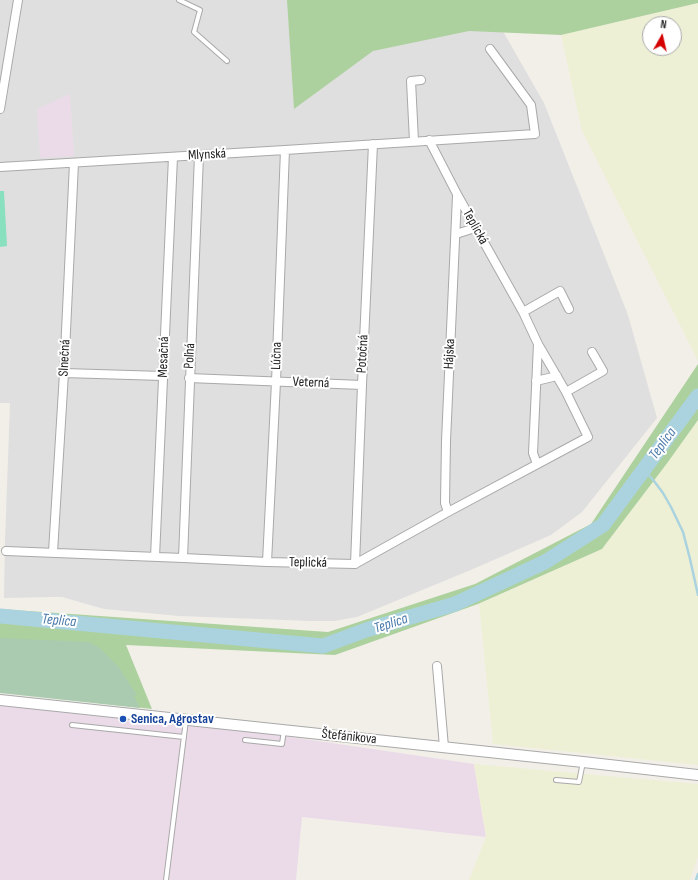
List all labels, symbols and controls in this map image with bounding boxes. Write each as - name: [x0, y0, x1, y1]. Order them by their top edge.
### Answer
- north arrow: [642, 16, 682, 56]
- text: N: [660, 18, 667, 31]
- street label: Mlynská: [188, 146, 226, 164]
- street label: Teplická: [458, 206, 492, 248]
- street label: Potočná: [354, 334, 372, 374]
- street label: Mesačná: [155, 336, 173, 378]
- street label: Hájska: [441, 338, 459, 370]
- street label: Slnečná: [56, 339, 74, 377]
- street label: Lúčna: [268, 342, 286, 370]
- street label: Poľná: [181, 343, 199, 369]
- street label: Veterná: [292, 374, 330, 392]
- water label: Teplica: [646, 425, 680, 463]
- street label: Teplická: [289, 554, 327, 572]
- water label: Teplica: [372, 610, 410, 638]
- water label: Teplica: [41, 611, 77, 631]
- place label: Senica, Agrostav: [131, 711, 214, 727]
- marker: Senica, Agrostav: [118, 714, 128, 724]
- street label: Štefánikova: [321, 726, 377, 748]

